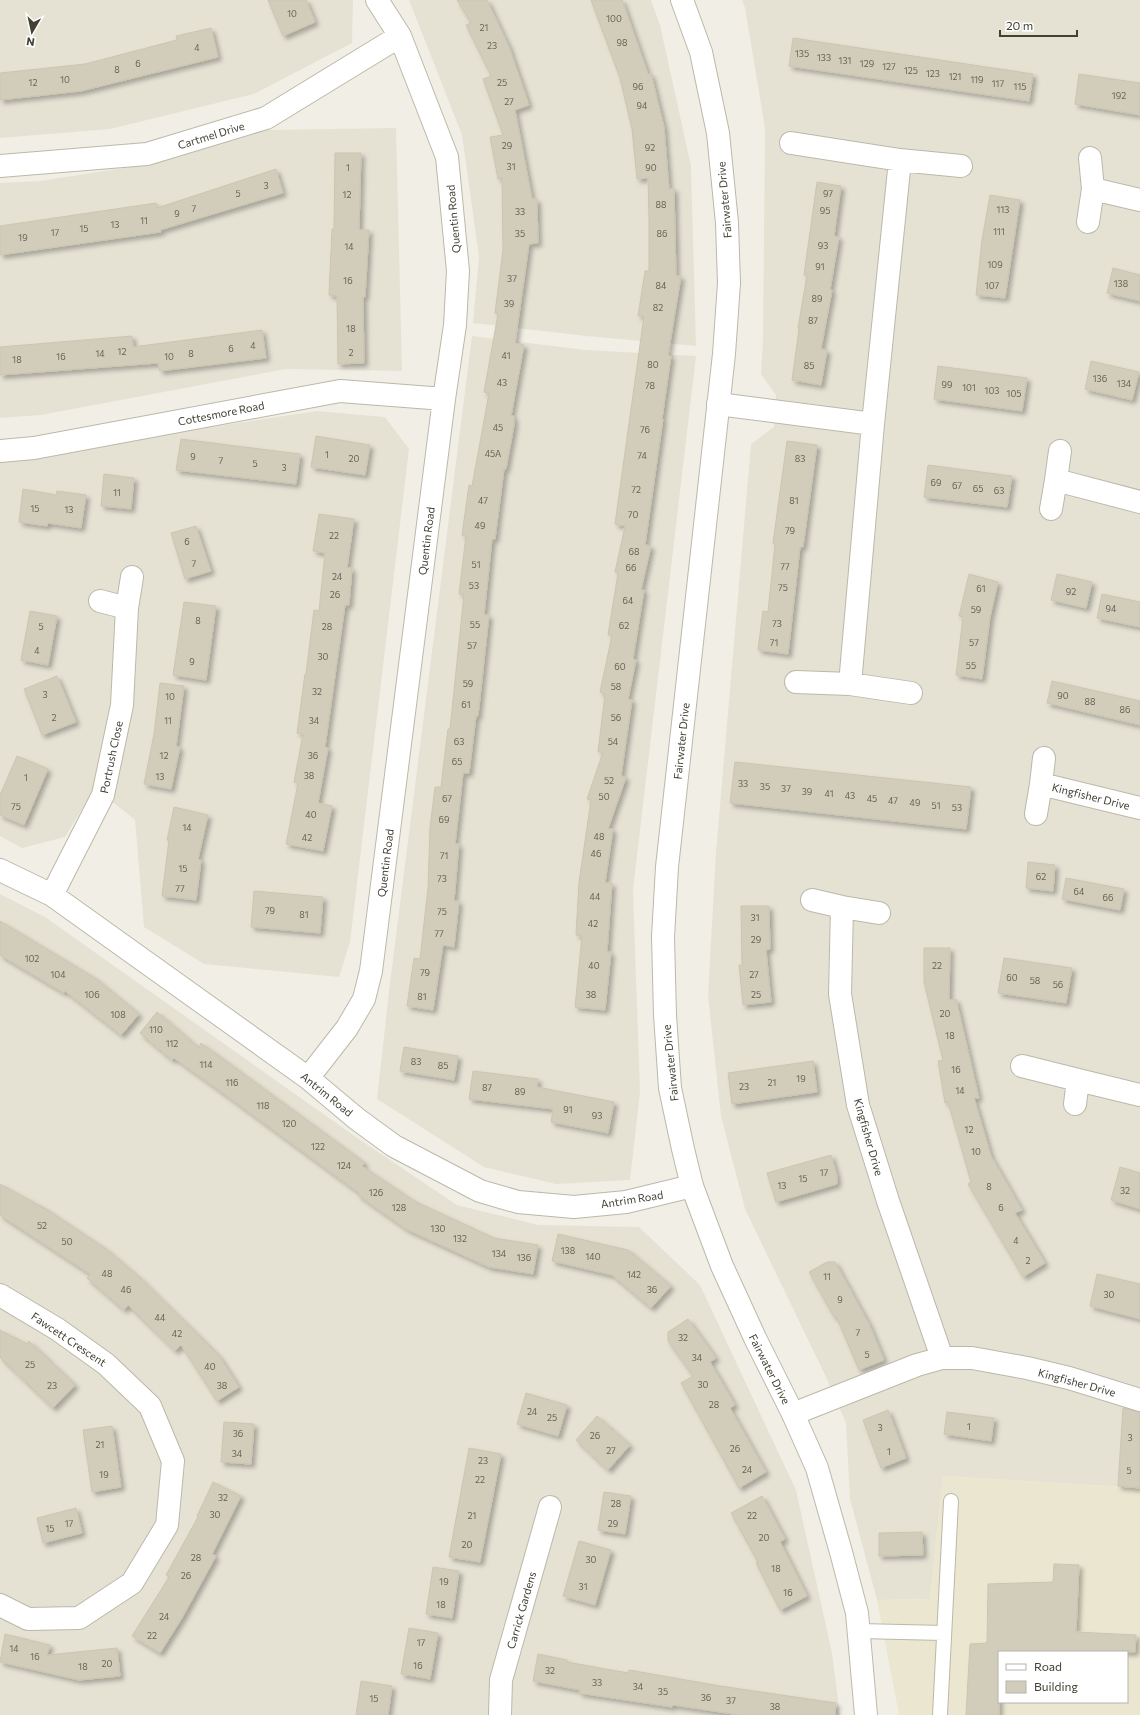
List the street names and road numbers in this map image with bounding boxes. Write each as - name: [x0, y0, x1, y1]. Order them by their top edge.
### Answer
- street label: Cartmel Drive: [176, 119, 246, 151]
- street label: Fairwater Drive: [714, 161, 734, 239]
- street label: Quentin Road: [444, 184, 462, 254]
- street label: Cottesmore Road: [177, 398, 265, 428]
- street label: Quentin Road: [415, 506, 437, 576]
- street label: Fairwater Drive: [671, 702, 691, 780]
- street label: Portrush Close: [97, 719, 125, 794]
- street label: Kingfisher Drive: [1051, 780, 1131, 812]
- street label: Quentin Road: [374, 828, 396, 898]
- street label: Fairwater Drive: [660, 1024, 680, 1102]
- street label: Antrim Road: [298, 1069, 356, 1119]
- street label: Kingfisher Drive: [852, 1097, 886, 1177]
- street label: Antrim Road: [600, 1188, 664, 1210]
- street label: Fawcett Crescent: [29, 1309, 109, 1369]
- street label: Fairwater Drive: [747, 1332, 793, 1406]
- street label: Kingfisher Drive: [1037, 1365, 1117, 1399]
- street label: Carrick Gardens: [504, 1570, 538, 1650]

